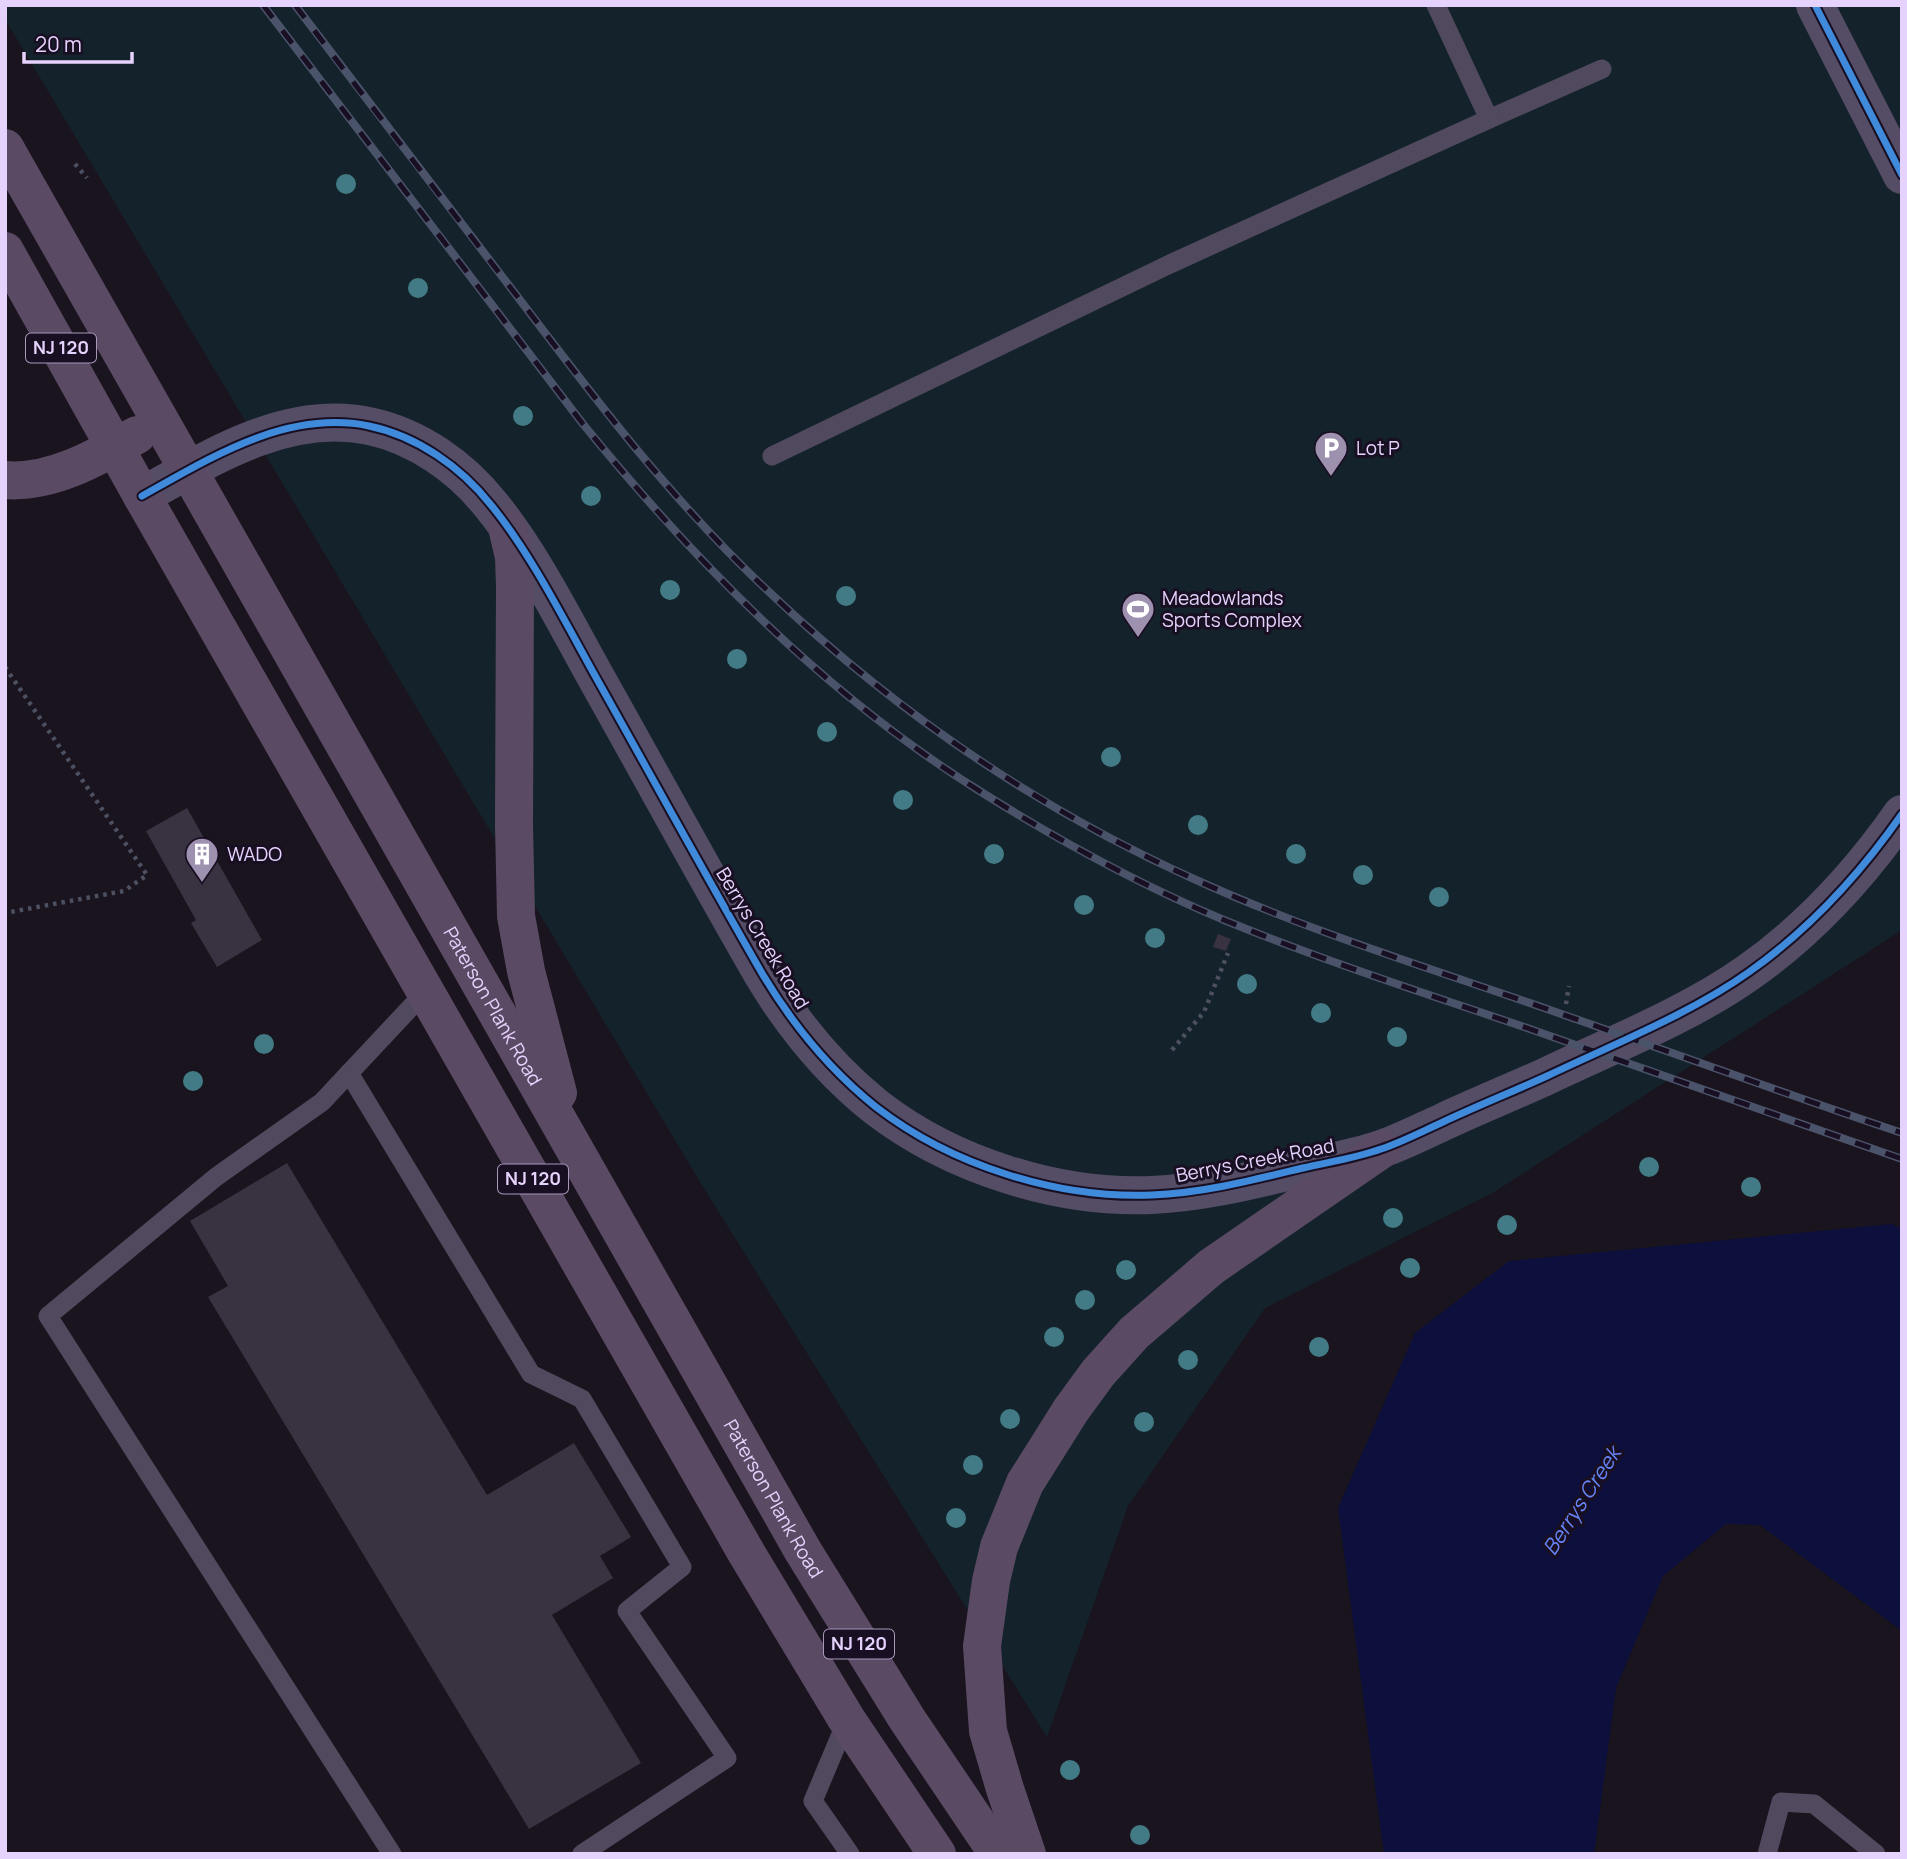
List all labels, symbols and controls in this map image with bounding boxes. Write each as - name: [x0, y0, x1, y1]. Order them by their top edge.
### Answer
- scale bar: [24, 21, 133, 65]
- text: 20 m: [35, 30, 82, 58]
- road number: NJ 120: [26, 334, 96, 362]
- parking icon: Lot P: [1312, 429, 1350, 478]
- place label: Lot P: [1356, 435, 1400, 461]
- place label: Meadowlands Sports Complex: [1162, 585, 1302, 633]
- sports icon: Meadowlands Sports Complex: [1119, 590, 1157, 639]
- building icon: WADO: [183, 835, 221, 884]
- place label: WADO: [227, 841, 282, 867]
- street label: Berrys Creek Road: [710, 862, 816, 1014]
- street label: Paterson Plank Road: [437, 922, 548, 1090]
- street label: Berrys Creek Road: [1174, 1132, 1336, 1188]
- road number: NJ 120: [498, 1164, 568, 1194]
- street label: Paterson Plank Road: [718, 1415, 830, 1583]
- water label: Berrys Creek: [1536, 1439, 1628, 1560]
- road number: NJ 120: [824, 1630, 894, 1658]

